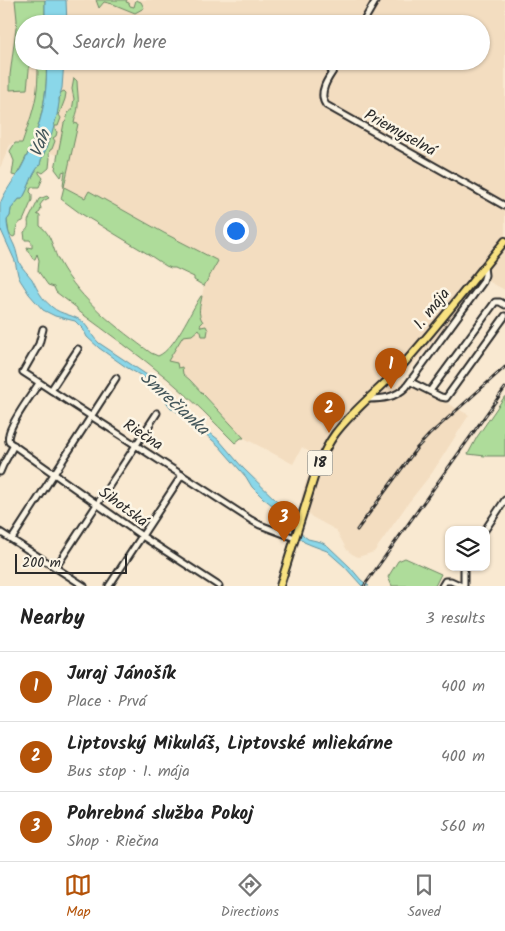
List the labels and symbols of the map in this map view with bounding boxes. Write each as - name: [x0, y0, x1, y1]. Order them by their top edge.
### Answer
- street label: Priemyselná: [359, 103, 442, 164]
- water label: Váh: [22, 124, 60, 162]
- your location: [223, 218, 249, 244]
- street label: 1. mája: [407, 283, 457, 335]
- pin: 1: [375, 348, 407, 389]
- water label: Smrečianka: [133, 365, 217, 444]
- pin: 2: [313, 392, 345, 433]
- street label: Riečna: [118, 413, 168, 457]
- road number: 18: [308, 450, 332, 476]
- street label: Sihotská: [93, 480, 154, 534]
- pin: 3: [268, 501, 300, 542]
- scale bar: [15, 551, 128, 574]

